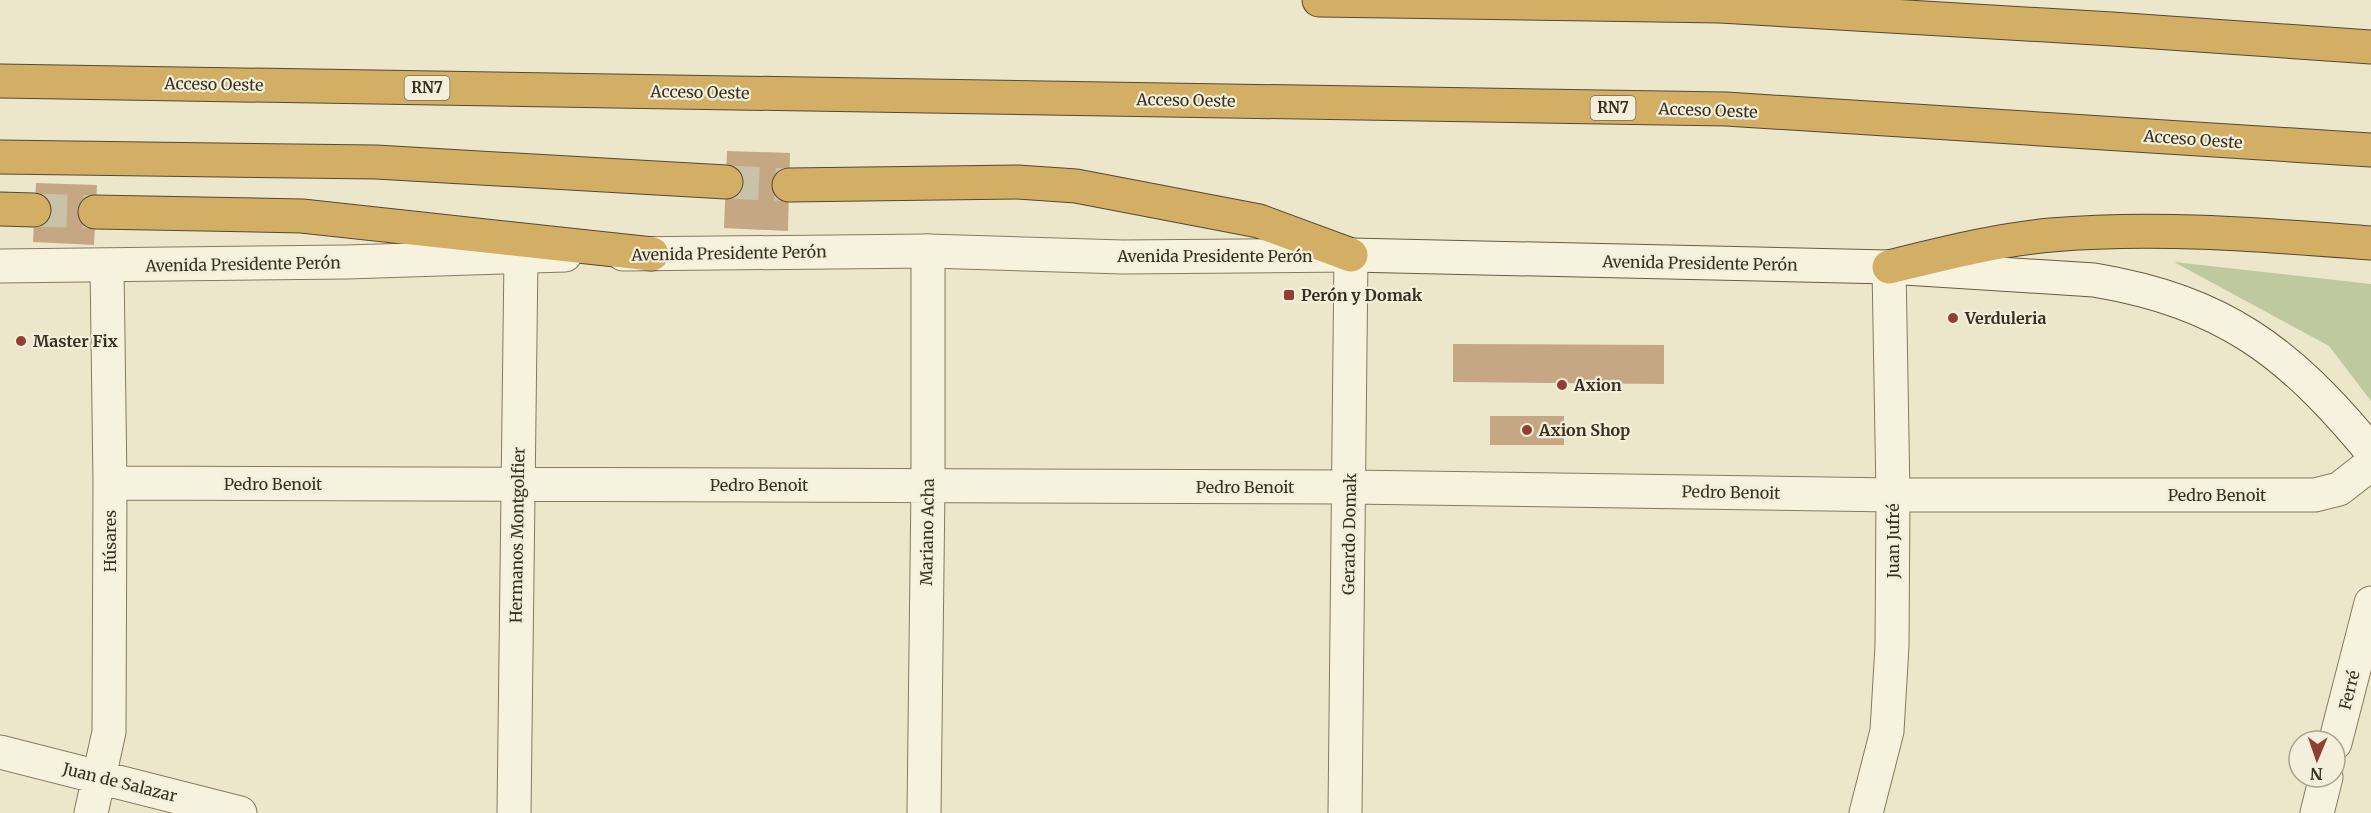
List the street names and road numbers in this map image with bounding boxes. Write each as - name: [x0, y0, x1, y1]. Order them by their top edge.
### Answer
- street label: Acceso Oeste: [163, 73, 264, 95]
- road number: RN7: [404, 76, 450, 100]
- street label: Acceso Oeste: [649, 81, 750, 103]
- street label: Acceso Oeste: [1135, 89, 1236, 111]
- road number: RN7: [1590, 96, 1636, 120]
- street label: Acceso Oeste: [1657, 98, 1758, 122]
- street label: Acceso Oeste: [2142, 125, 2243, 152]
- street label: Avenida Presidente Perón: [630, 241, 827, 265]
- street label: Avenida Presidente Perón: [1116, 246, 1313, 266]
- street label: Avenida Presidente Perón: [1601, 251, 1798, 275]
- street label: Avenida Presidente Perón: [144, 252, 341, 276]
- street label: Hermanos Montgolfier: [505, 447, 529, 623]
- street label: Gerardo Domak: [1338, 472, 1360, 595]
- street label: Pedro Benoit: [224, 474, 323, 494]
- street label: Pedro Benoit: [710, 475, 809, 495]
- street label: Pedro Benoit: [1196, 477, 1295, 497]
- street label: Mariano Acha: [916, 478, 938, 586]
- street label: Pedro Benoit: [1681, 481, 1781, 503]
- street label: Pedro Benoit: [2168, 485, 2267, 505]
- street label: Juan Jufré: [1883, 503, 1903, 580]
- street label: Húsares: [100, 510, 120, 572]
- street label: Ferré: [2334, 668, 2364, 712]
- street label: Juan de Salazar: [60, 758, 179, 806]

